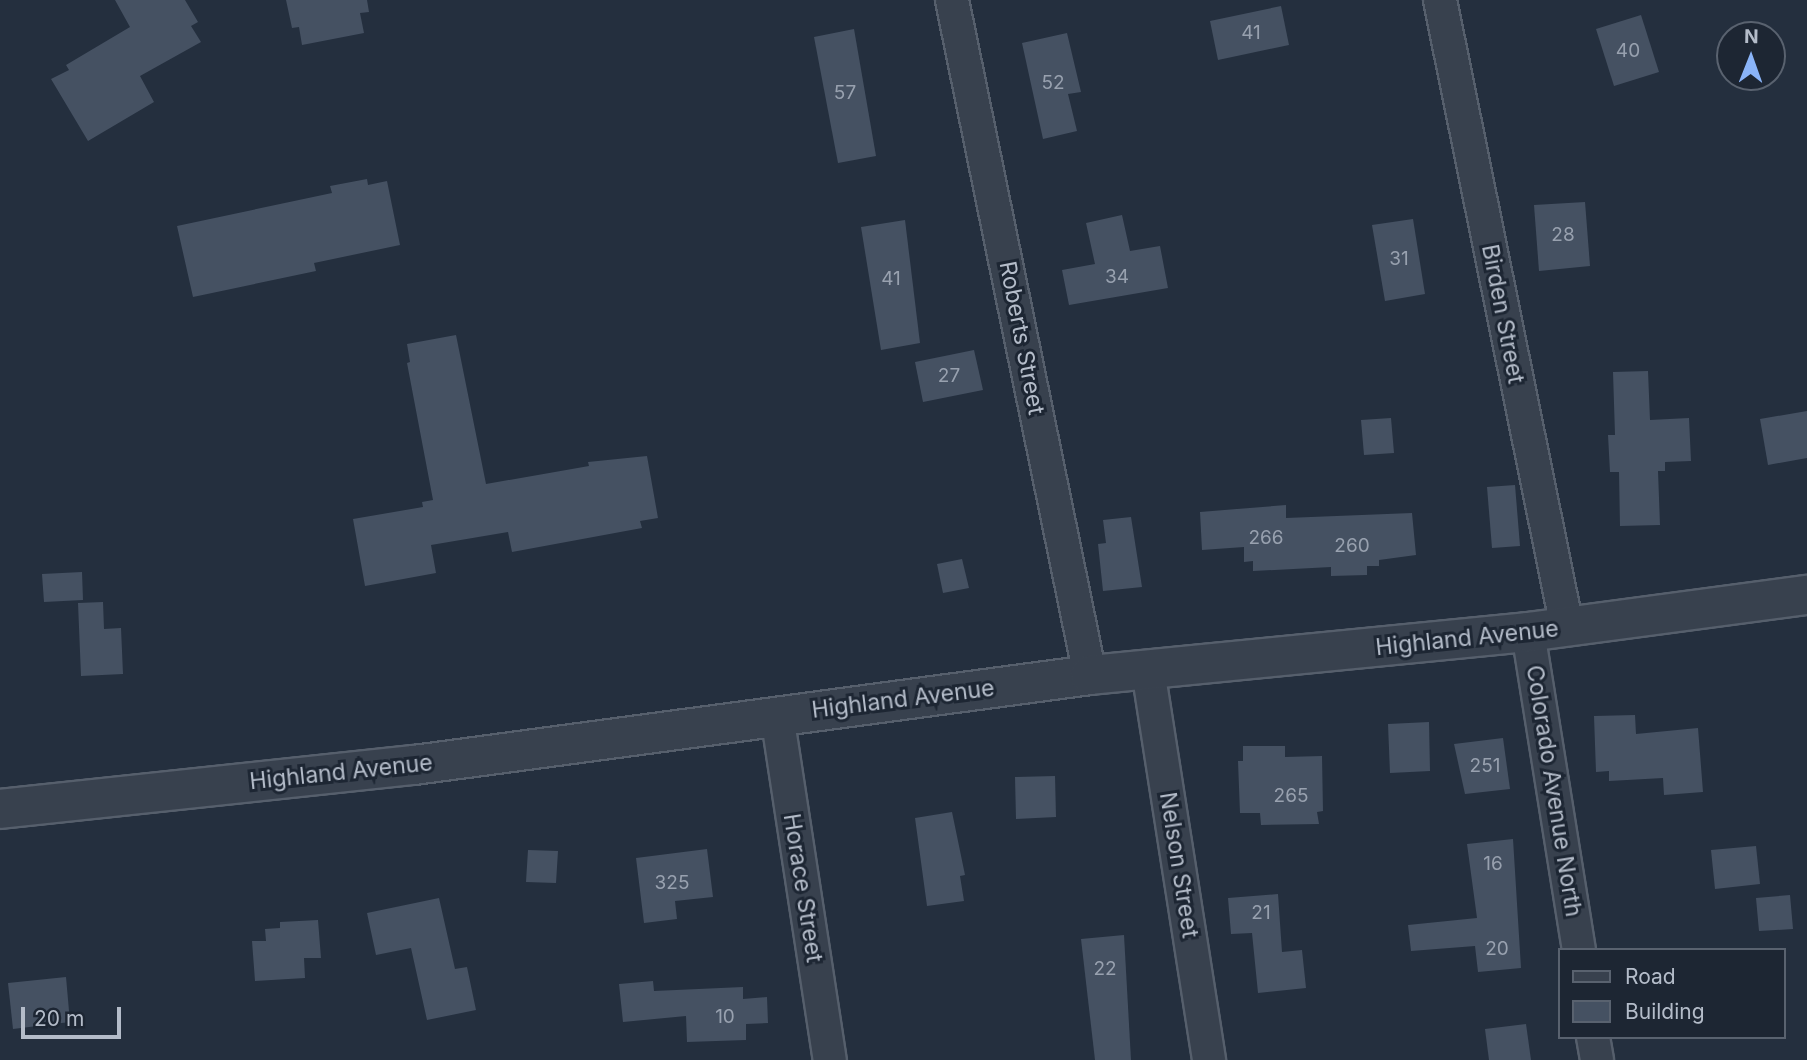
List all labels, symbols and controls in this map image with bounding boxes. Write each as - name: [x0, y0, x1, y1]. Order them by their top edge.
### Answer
- north arrow: [1716, 21, 1786, 91]
- house number: 41: [1241, 22, 1261, 44]
- text: N: [1744, 25, 1759, 48]
- house number: 40: [1616, 40, 1640, 62]
- house number: 52: [1041, 72, 1065, 94]
- house number: 57: [834, 82, 856, 104]
- house number: 28: [1551, 224, 1575, 246]
- street label: Birden Street: [1476, 242, 1530, 386]
- house number: 31: [1389, 248, 1409, 270]
- street label: Roberts Street: [994, 259, 1050, 417]
- house number: 34: [1105, 266, 1129, 288]
- house number: 41: [881, 268, 901, 290]
- house number: 27: [938, 365, 960, 387]
- house number: 266: [1248, 527, 1284, 549]
- house number: 260: [1334, 535, 1370, 557]
- street label: Highland Avenue: [1374, 615, 1560, 661]
- street label: Colorado Avenue North: [1520, 663, 1588, 919]
- street label: Highland Avenue: [810, 674, 996, 724]
- street label: Highland Avenue: [248, 749, 434, 795]
- house number: 251: [1470, 755, 1500, 777]
- house number: 265: [1274, 785, 1308, 807]
- street label: Nelson Street: [1154, 790, 1204, 940]
- street label: Horace Street: [778, 812, 828, 964]
- house number: 16: [1483, 853, 1503, 875]
- house number: 325: [655, 872, 689, 894]
- house number: 21: [1251, 902, 1271, 924]
- house number: 20: [1485, 938, 1509, 960]
- legend: [1559, 948, 1786, 1039]
- house number: 22: [1093, 958, 1117, 980]
- text: Road: [1625, 964, 1676, 989]
- scale bar: [24, 993, 124, 1038]
- text: Building: [1625, 999, 1705, 1024]
- text: 20 m: [34, 1006, 84, 1031]
- house number: 10: [715, 1006, 735, 1028]

